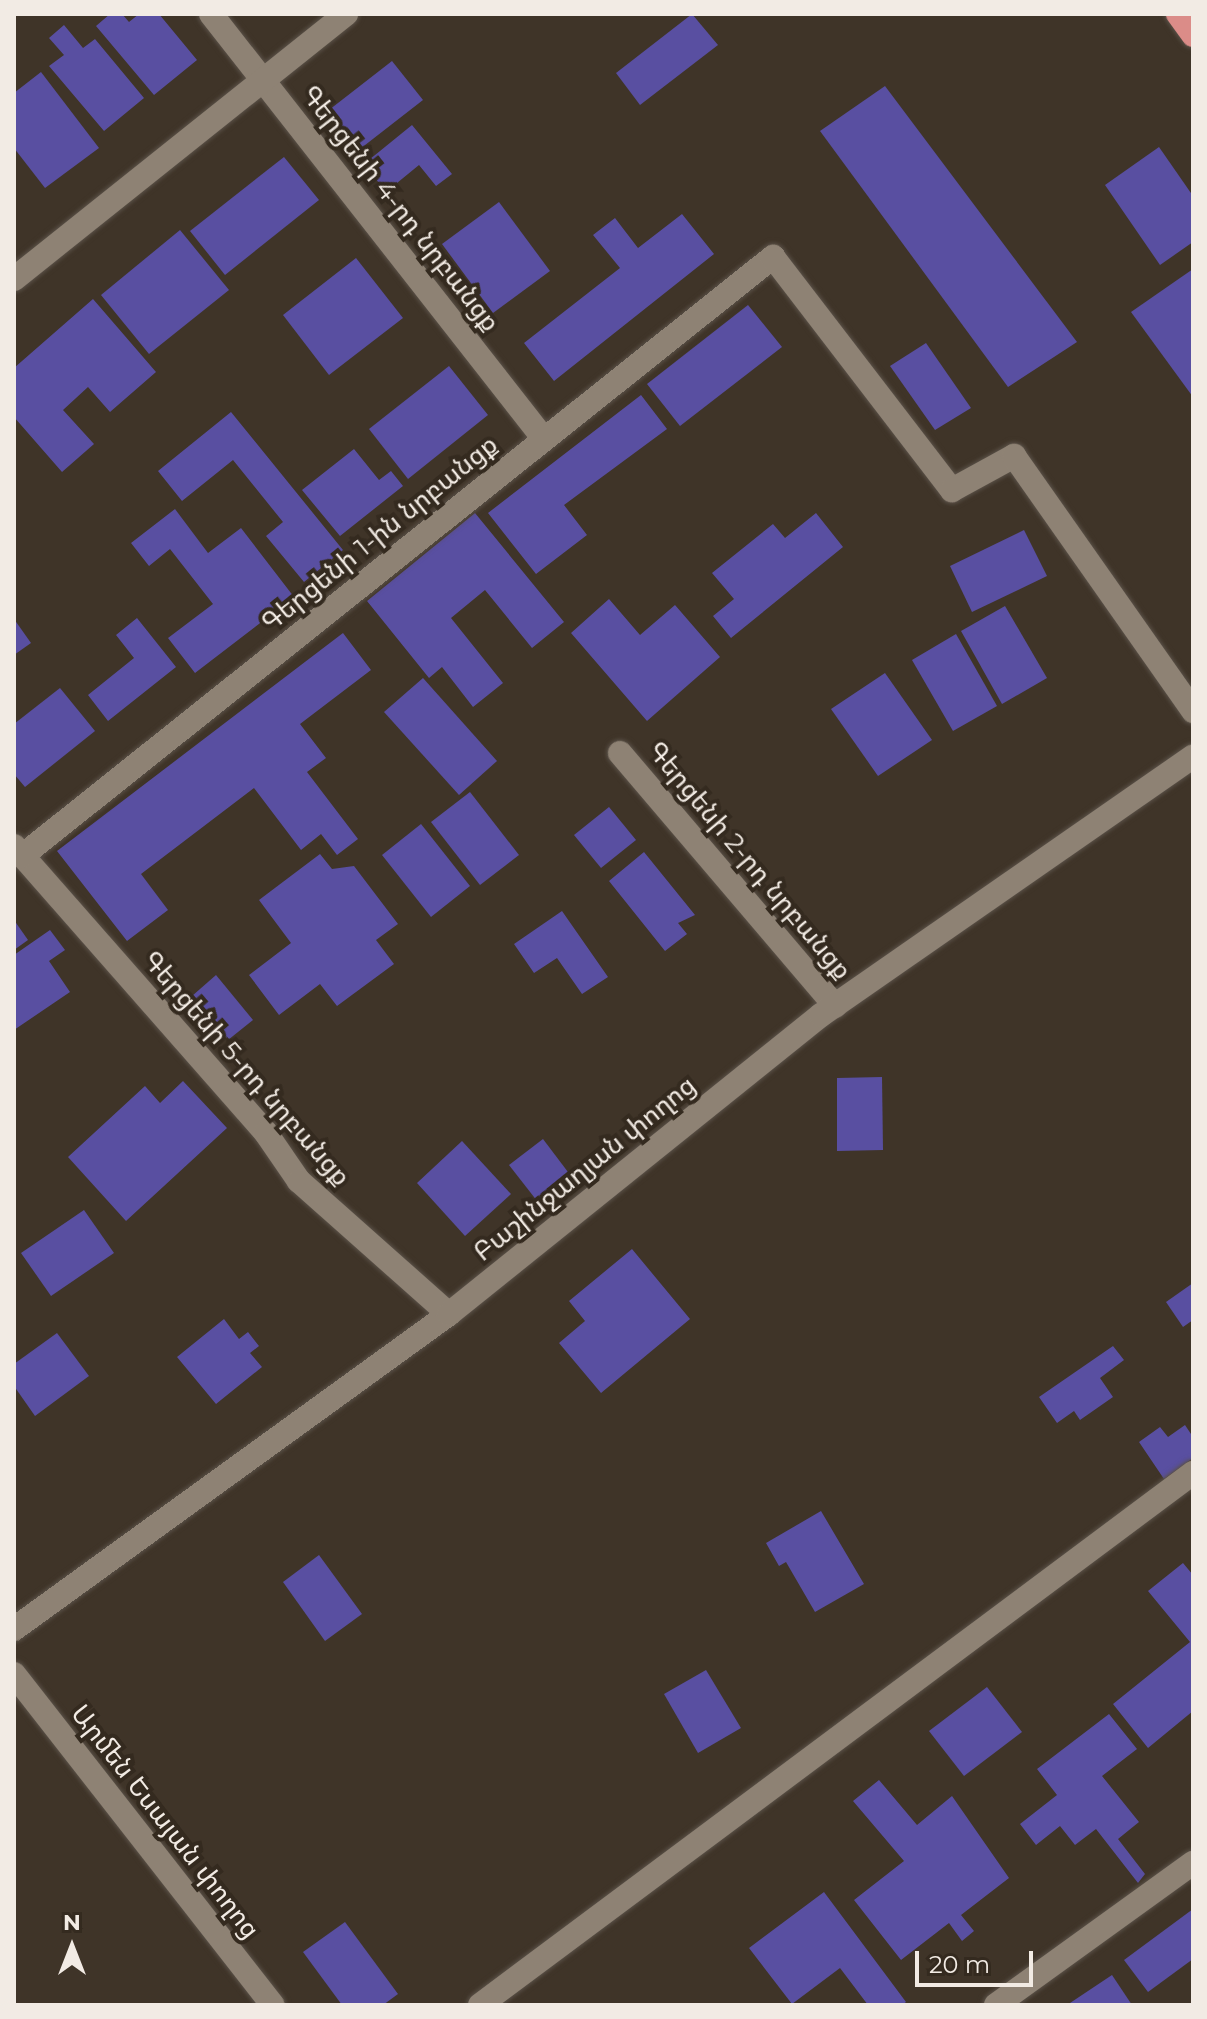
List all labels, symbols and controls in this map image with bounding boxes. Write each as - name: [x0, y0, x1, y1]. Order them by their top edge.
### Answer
- street label: Գերցենի 4-րդ նրբանցք: [294, 80, 506, 338]
- street label: Գերցենի 1-ին նրբանցք: [256, 429, 504, 639]
- street label: Գերցենի 2-րդ նրբանցք: [640, 736, 858, 986]
- street label: Գերցենի 5-րդ նրբանցք: [136, 945, 356, 1193]
- street label: Բաշինջաղյան փողոց: [468, 1070, 702, 1268]
- street label: Արմեն Եսայան փողոց: [64, 1699, 266, 1945]
- north arrow: [32, 1907, 112, 1987]
- text: N: [63, 1909, 81, 1936]
- scale bar: [919, 1935, 1037, 1985]
- text: 20 m: [929, 1950, 990, 1979]

